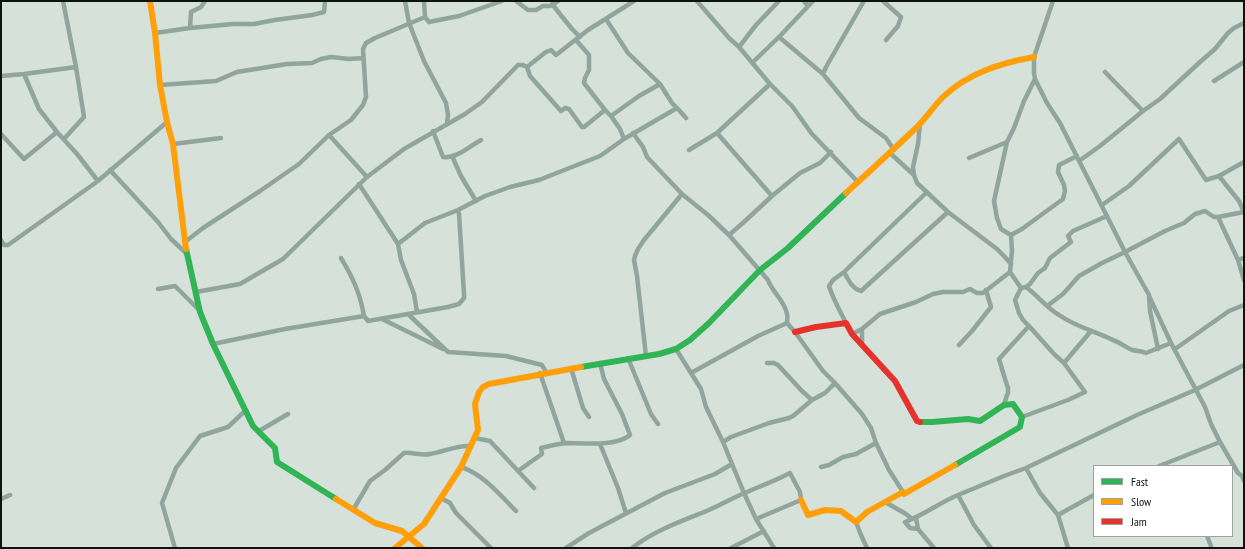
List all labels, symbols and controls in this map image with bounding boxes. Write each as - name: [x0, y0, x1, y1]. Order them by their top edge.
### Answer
- legend: [1093, 465, 1233, 537]
- text: Fast: [1131, 474, 1148, 489]
- text: Slow: [1131, 494, 1151, 509]
- text: Jam: [1131, 514, 1147, 529]

